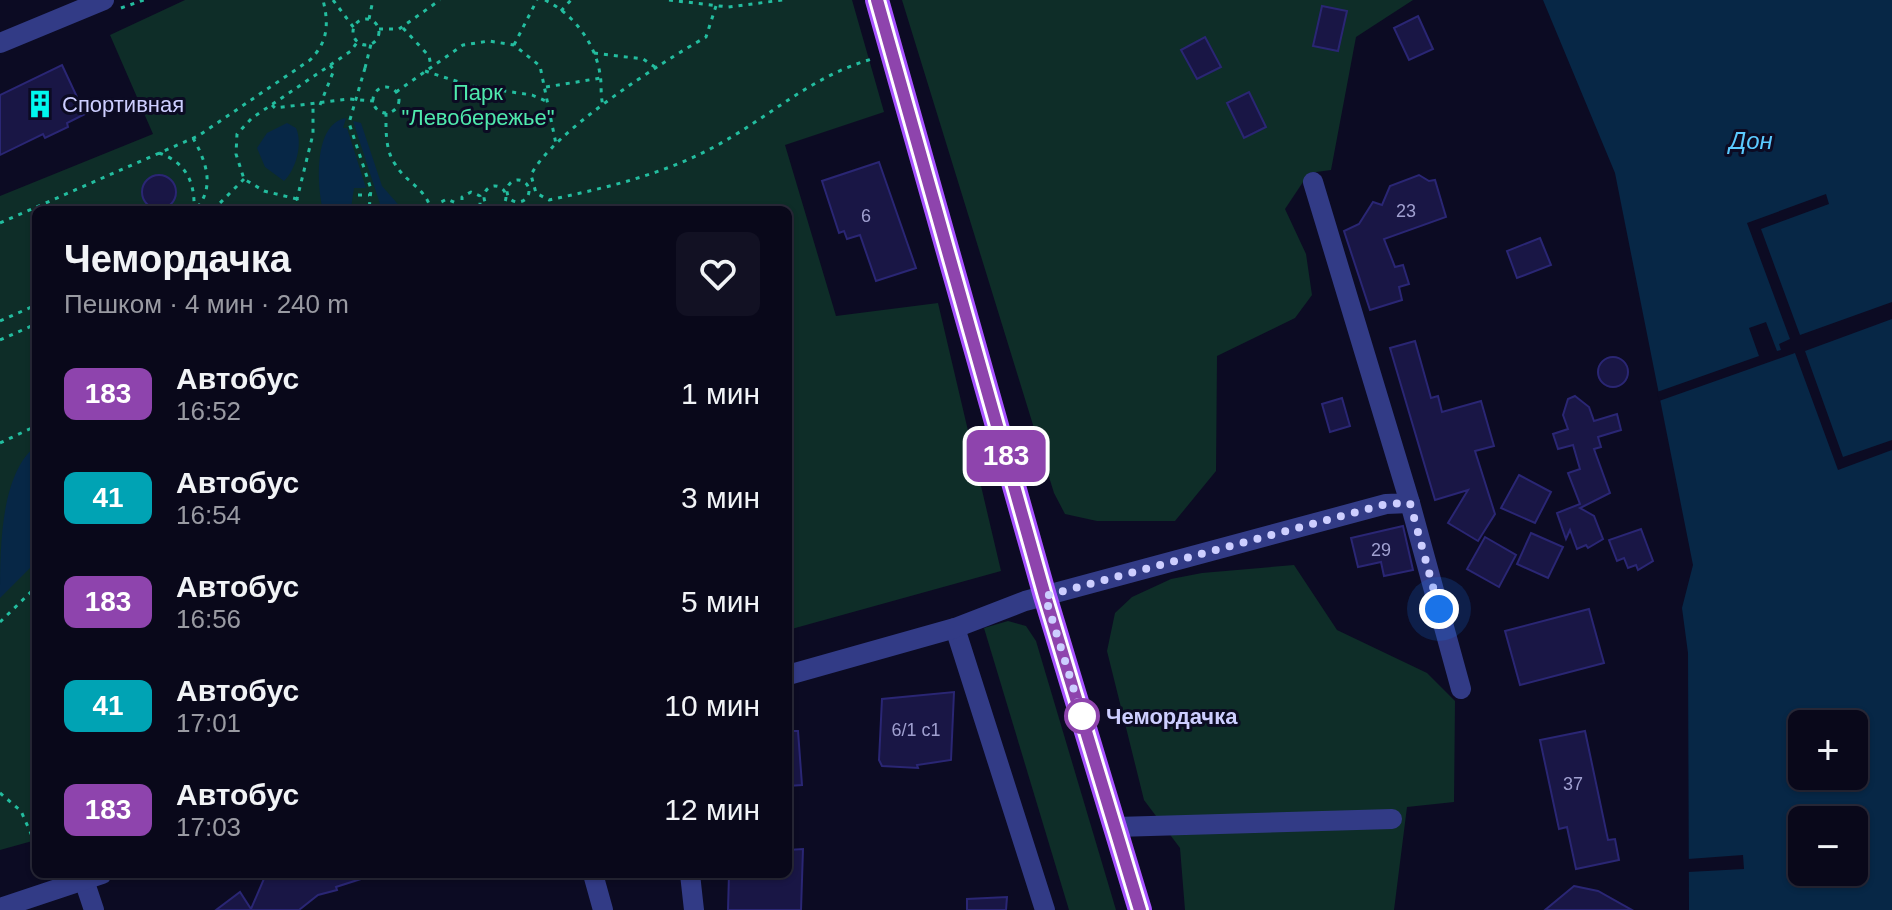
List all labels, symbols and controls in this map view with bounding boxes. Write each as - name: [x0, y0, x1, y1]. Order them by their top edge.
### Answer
- park label: Парк "Левобережье": [401, 80, 555, 130]
- building icon: Спортивная: [25, 89, 55, 119]
- place label: Спортивная: [62, 92, 184, 117]
- water label: Дон: [1726, 127, 1773, 154]
- house number: 23: [1396, 201, 1416, 221]
- house number: 6: [861, 206, 871, 226]
- button: heart: [676, 232, 760, 316]
- text: Чемордачка: [64, 238, 291, 280]
- text: Пешком · 4 мин · 240 m: [64, 289, 349, 319]
- text: Автобус: [176, 362, 299, 395]
- text: 1 мин: [681, 377, 760, 410]
- text: 183: [85, 378, 131, 409]
- text: 16:52: [176, 396, 241, 426]
- line badge: 183: [960, 430, 1052, 482]
- text: 183: [983, 440, 1029, 471]
- text: Автобус: [176, 466, 299, 499]
- text: 3 мин: [681, 481, 760, 514]
- text: 41: [92, 482, 124, 513]
- text: 16:54: [176, 500, 241, 530]
- house number: 29: [1371, 540, 1391, 560]
- text: Автобус: [176, 570, 299, 603]
- text: 5 мин: [681, 585, 760, 618]
- text: 183: [85, 586, 131, 617]
- your location: [1419, 589, 1459, 629]
- text: 16:56: [176, 604, 241, 634]
- text: Автобус: [176, 674, 299, 707]
- text: 10 мин: [664, 689, 760, 722]
- text: 41: [92, 690, 124, 721]
- marker: Чемордачка: [1065, 699, 1099, 733]
- place label: Чемордачка: [1106, 704, 1238, 729]
- text: 17:01: [176, 708, 241, 738]
- map controls: [1788, 710, 1868, 886]
- button: +: [1788, 710, 1868, 790]
- house number: 6/1 с1: [891, 720, 941, 740]
- house number: 37: [1563, 774, 1583, 794]
- text: Автобус: [176, 778, 299, 811]
- text: 12 мин: [664, 793, 760, 826]
- text: 183: [85, 794, 131, 825]
- button: −: [1788, 806, 1868, 886]
- text: 17:03: [176, 812, 241, 842]

